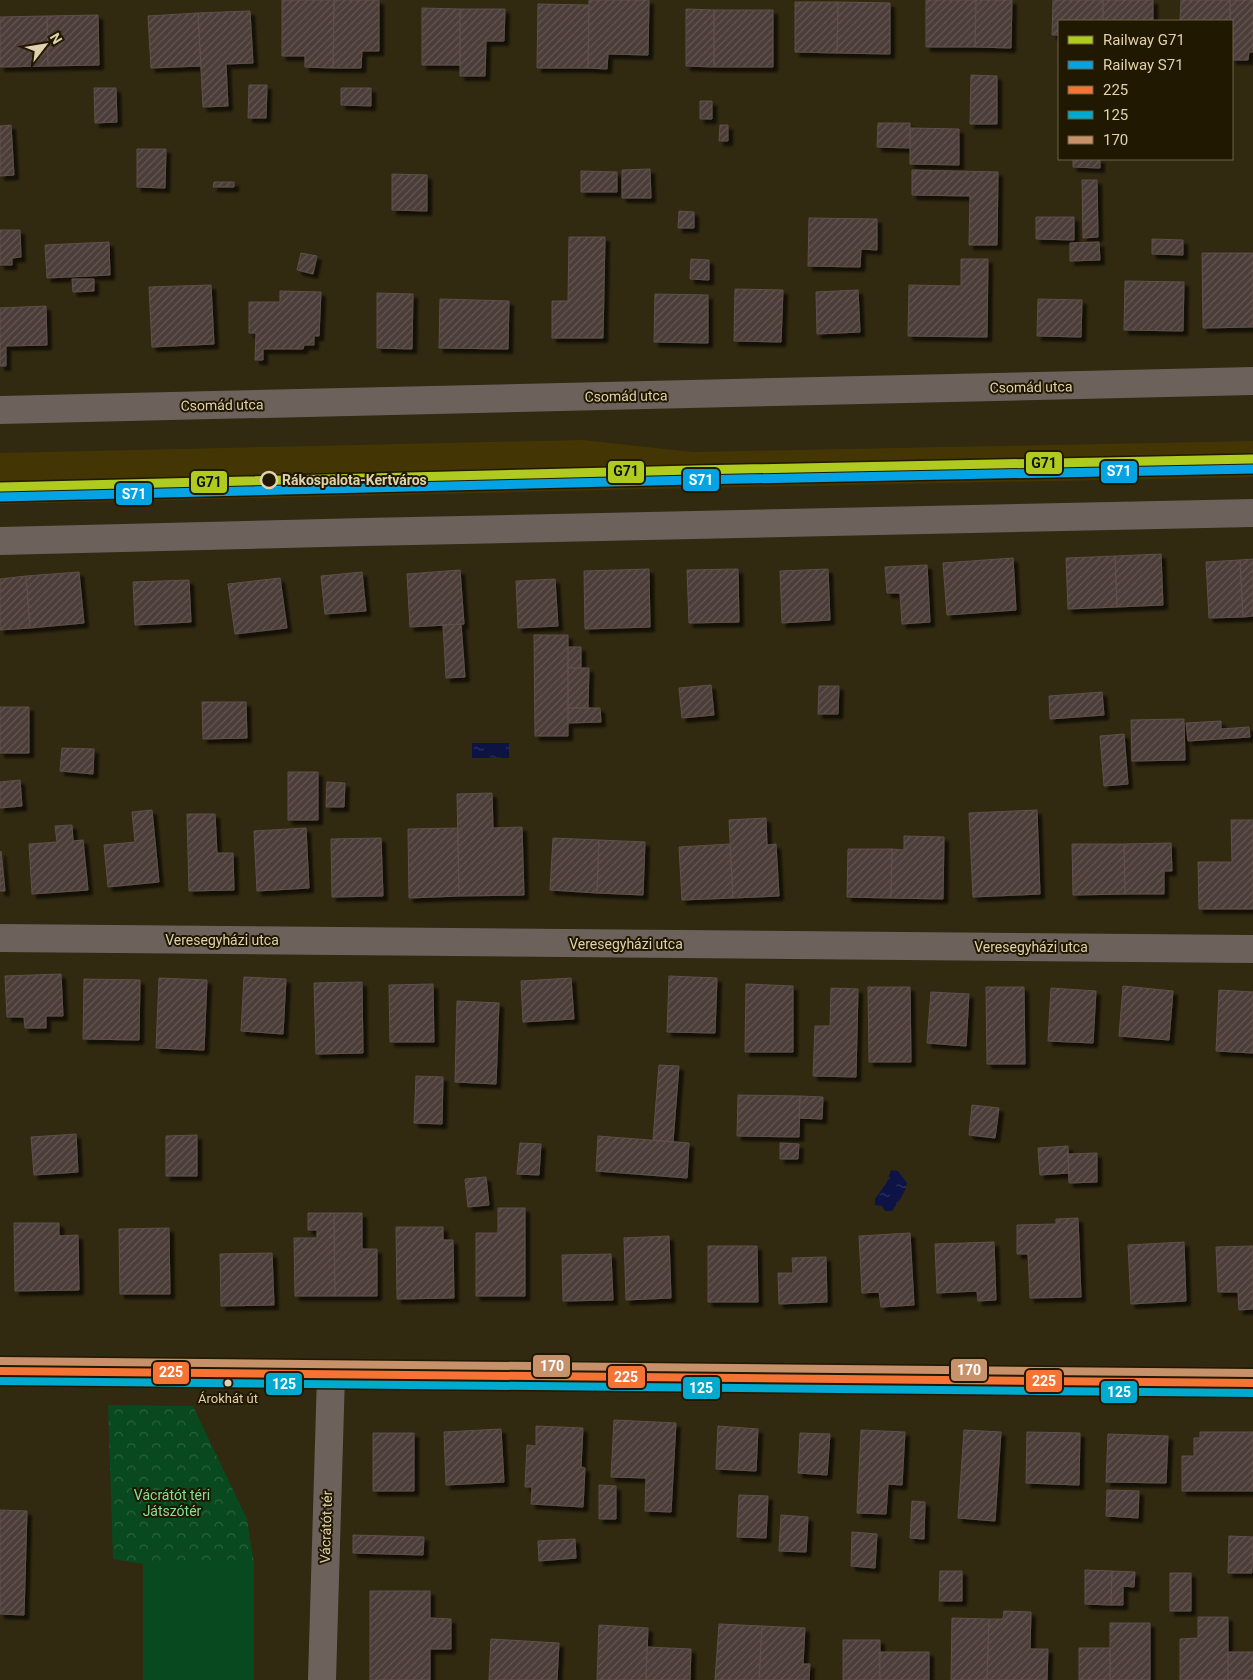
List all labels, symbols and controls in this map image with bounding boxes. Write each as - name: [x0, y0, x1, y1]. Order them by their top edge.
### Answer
- north arrow: [20, 20, 70, 70]
- legend: [1058, 20, 1233, 160]
- text: N: [47, 30, 66, 47]
- text: Railway G71: [1103, 31, 1185, 49]
- text: Railway S71: [1103, 56, 1184, 74]
- text: 225: [1103, 81, 1128, 99]
- text: 125: [1103, 106, 1128, 124]
- text: 170: [1103, 131, 1128, 149]
- street label: Csomád utca: [989, 378, 1073, 396]
- street label: Csomád utca: [584, 387, 668, 405]
- street label: Csomád utca: [180, 396, 264, 414]
- line badge: G71: [1025, 451, 1063, 475]
- text: G71: [1031, 455, 1057, 471]
- line badge: G71: [607, 460, 645, 484]
- line badge: S71: [1100, 460, 1138, 484]
- text: G71: [613, 463, 639, 479]
- text: S71: [1107, 463, 1131, 479]
- line badge: S71: [682, 468, 720, 492]
- line badge: G71: [190, 470, 228, 494]
- marker: Rákospalota-Kertváros: [260, 471, 278, 489]
- place label: Rákospalota-Kertváros: [282, 472, 427, 488]
- text: S71: [689, 472, 713, 488]
- text: G71: [196, 474, 222, 490]
- line badge: S71: [115, 482, 153, 506]
- text: S71: [122, 486, 146, 502]
- street label: Veresegyházi utca: [165, 932, 279, 948]
- street label: Veresegyházi utca: [569, 936, 683, 952]
- street label: Veresegyházi utca: [974, 939, 1088, 955]
- line badge: 170: [532, 1354, 571, 1378]
- text: 170: [540, 1358, 564, 1374]
- line badge: 170: [950, 1358, 988, 1382]
- line badge: 225: [152, 1361, 190, 1385]
- text: 170: [957, 1362, 981, 1378]
- text: 225: [159, 1364, 183, 1380]
- line badge: 225: [607, 1365, 646, 1389]
- text: 225: [614, 1369, 638, 1385]
- line badge: 225: [1025, 1369, 1063, 1393]
- line badge: 125: [265, 1372, 303, 1396]
- text: 225: [1032, 1373, 1056, 1389]
- text: 125: [272, 1376, 296, 1392]
- line badge: 125: [682, 1376, 721, 1400]
- marker: Árokhát út: [223, 1378, 233, 1388]
- text: 125: [689, 1380, 713, 1396]
- line badge: 125: [1100, 1380, 1138, 1404]
- text: 125: [1107, 1384, 1131, 1400]
- place label: Árokhát út: [198, 1391, 258, 1406]
- park label: Vácrátót téri Játszótér: [134, 1487, 210, 1519]
- street label: Vácrátót tér: [317, 1490, 335, 1564]

